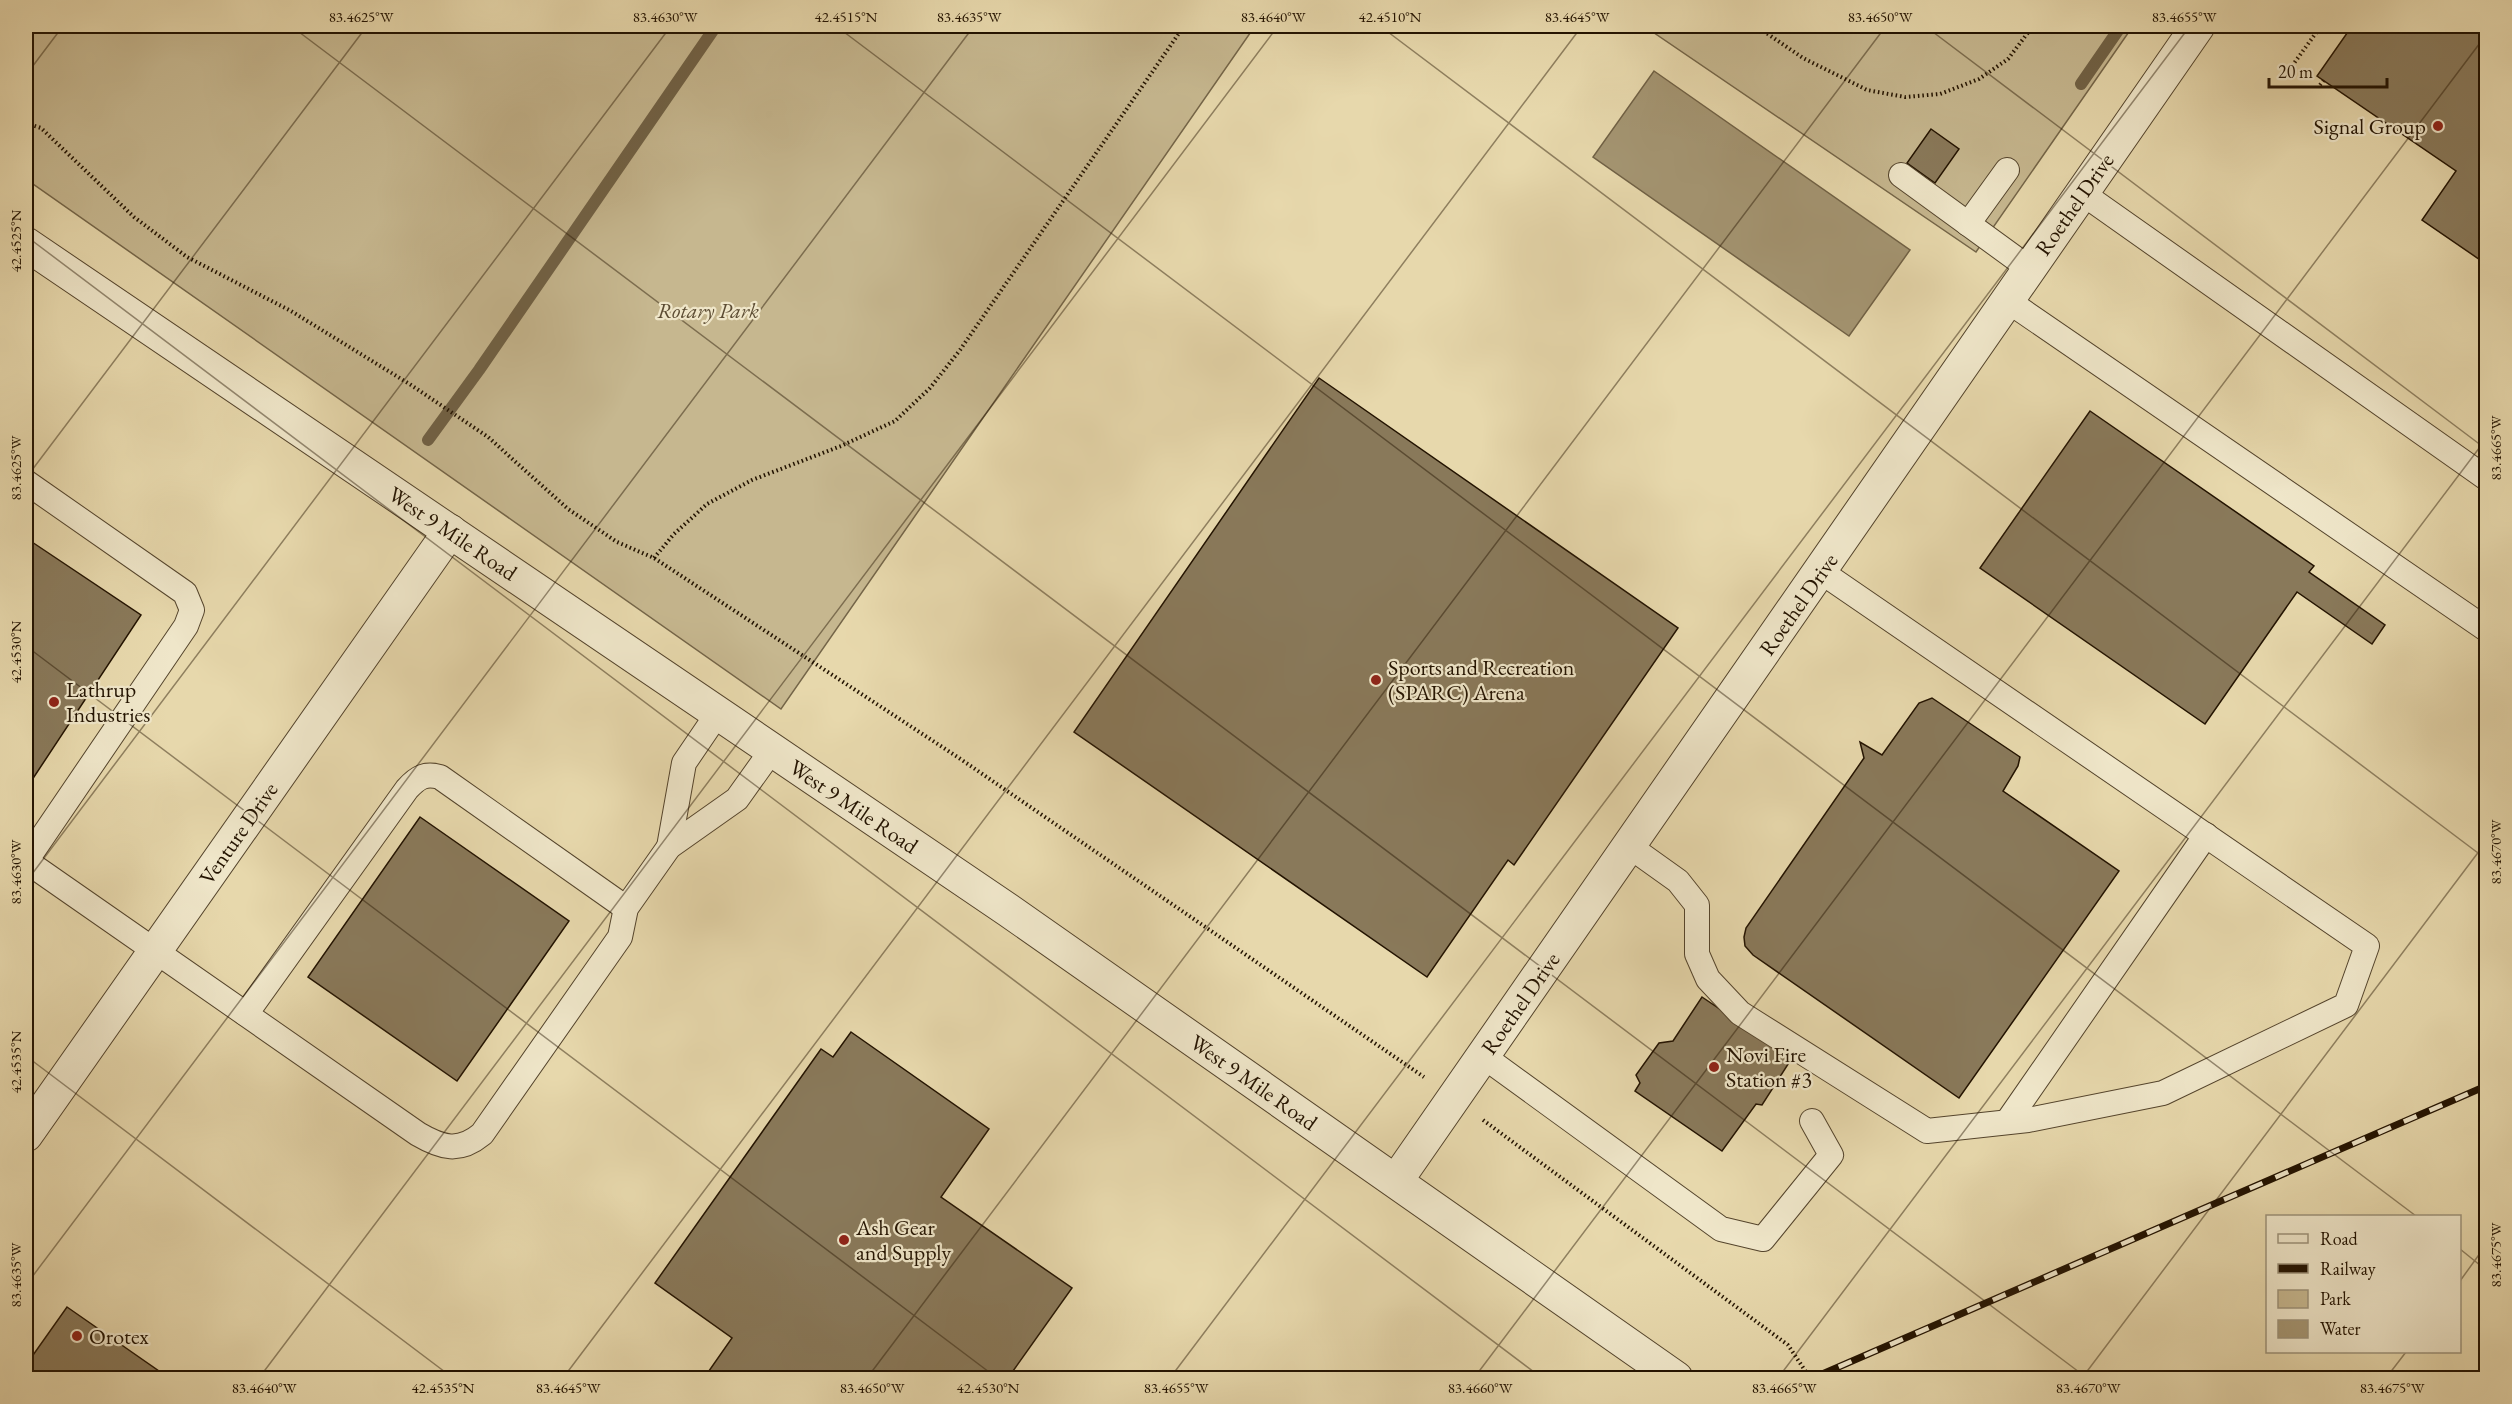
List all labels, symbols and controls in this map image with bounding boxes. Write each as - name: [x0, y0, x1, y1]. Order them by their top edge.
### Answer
- text: 83.4625°W: [329, 7, 394, 26]
- text: 83.4630°W: [633, 7, 698, 26]
- text: 42.4515°N: [815, 7, 878, 26]
- text: 83.4635°W: [937, 7, 1002, 26]
- text: 83.4640°W: [1241, 7, 1306, 26]
- text: 42.4510°N: [1359, 7, 1422, 26]
- text: 83.4645°W: [1545, 7, 1610, 26]
- text: 83.4650°W: [1848, 7, 1913, 26]
- text: 83.4655°W: [2152, 7, 2217, 26]
- scale bar: [2269, 51, 2388, 89]
- text: 20 m: [2278, 60, 2313, 83]
- place label: Signal Group: [2313, 112, 2426, 141]
- marker: Signal Group: [2431, 119, 2445, 133]
- street label: Roethel Drive: [2029, 147, 2121, 261]
- text: 42.4525°N: [6, 209, 25, 272]
- park label: Rotary Park: [657, 296, 759, 325]
- text: 83.4665°W: [2486, 415, 2505, 480]
- text: 83.4625°W: [6, 435, 25, 500]
- street label: West 9 Mile Road: [383, 480, 523, 588]
- street label: Roethel Drive: [1753, 547, 1845, 661]
- text: 42.4530°N: [6, 620, 25, 683]
- place label: Sports and Recreation (SPARC) Arena: [1388, 653, 1575, 707]
- marker: Sports and Recreation (SPARC) Arena: [1369, 673, 1383, 687]
- place label: Lathrup Industries: [66, 675, 150, 729]
- marker: Lathrup Industries: [47, 695, 61, 709]
- street label: West 9 Mile Road: [784, 753, 924, 861]
- street label: Venture Drive: [193, 776, 285, 890]
- text: 83.4670°W: [2486, 819, 2505, 884]
- text: 83.4630°W: [6, 839, 25, 904]
- street label: Roethel Drive: [1475, 946, 1567, 1060]
- street label: West 9 Mile Road: [1184, 1028, 1324, 1138]
- text: 42.4535°N: [6, 1030, 25, 1093]
- place label: Novi Fire Station #3: [1726, 1040, 1812, 1094]
- marker: Novi Fire Station #3: [1707, 1060, 1721, 1074]
- place label: Ash Gear and Supply: [855, 1213, 952, 1267]
- legend: [2266, 1215, 2461, 1353]
- text: 83.4675°W: [2486, 1222, 2505, 1287]
- text: Road: [2320, 1227, 2359, 1250]
- marker: Ash Gear and Supply: [837, 1233, 851, 1247]
- text: 83.4635°W: [6, 1242, 25, 1307]
- text: Railway: [2320, 1257, 2376, 1280]
- text: Park: [2320, 1287, 2351, 1310]
- text: Water: [2320, 1317, 2361, 1340]
- place label: Orotex: [89, 1322, 149, 1351]
- marker: Orotex: [70, 1329, 84, 1343]
- text: 83.4640°W: [232, 1378, 297, 1397]
- text: 42.4535°N: [412, 1378, 475, 1397]
- text: 83.4645°W: [536, 1378, 601, 1397]
- text: 83.4650°W: [840, 1378, 905, 1397]
- text: 42.4530°N: [957, 1378, 1020, 1397]
- text: 83.4655°W: [1144, 1378, 1209, 1397]
- text: 83.4660°W: [1448, 1378, 1513, 1397]
- text: 83.4665°W: [1752, 1378, 1817, 1397]
- text: 83.4670°W: [2056, 1378, 2121, 1397]
- text: 83.4675°W: [2360, 1378, 2425, 1397]

